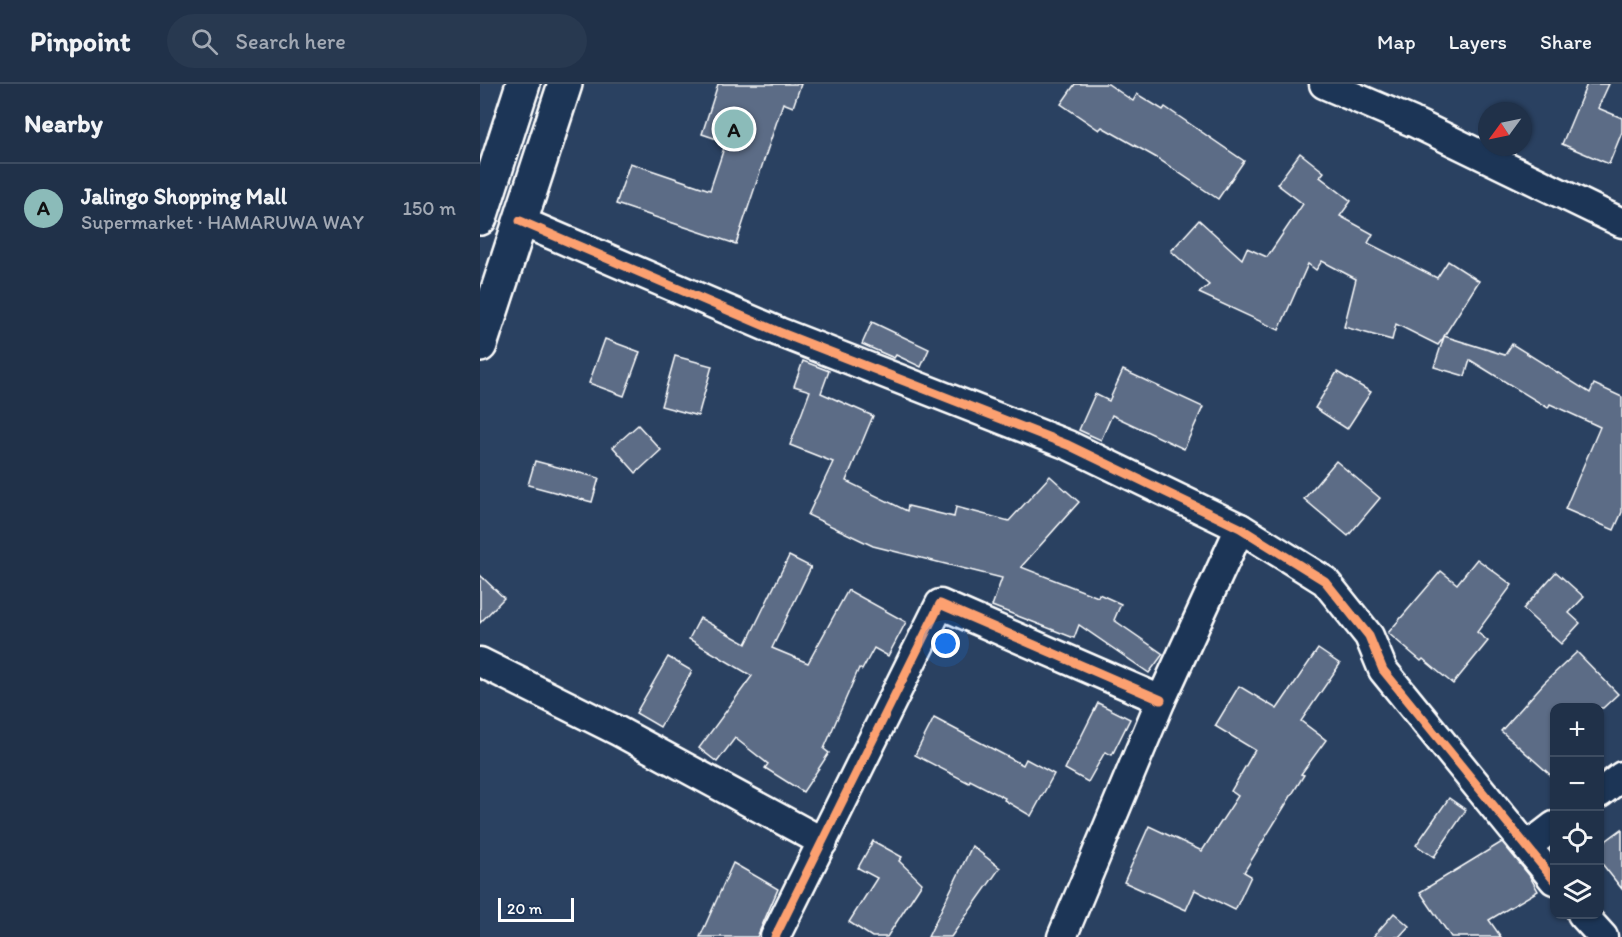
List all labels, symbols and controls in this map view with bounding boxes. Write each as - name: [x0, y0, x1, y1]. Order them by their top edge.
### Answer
- search box: [167, 14, 587, 68]
- text: Pinpoint: [30, 24, 131, 58]
- icon: search: [188, 25, 221, 58]
- text: Search here: [236, 28, 346, 55]
- text: Map: [1377, 29, 1416, 54]
- text: Layers: [1449, 29, 1507, 54]
- text: Share: [1540, 29, 1592, 54]
- north arrow: [1478, 102, 1532, 156]
- pin: A: [714, 106, 754, 152]
- text: Nearby: [24, 107, 103, 139]
- text: Jalingo Shopping Mall: [81, 183, 287, 210]
- text: A: [37, 196, 50, 220]
- text: 150 m: [403, 196, 456, 220]
- text: Supermarket · HAMARUWA WAY: [81, 210, 364, 234]
- your location: [931, 629, 960, 658]
- map controls: [1550, 703, 1604, 919]
- button: +: [1550, 703, 1604, 757]
- button: −: [1550, 757, 1604, 811]
- button: locate: [1550, 811, 1604, 865]
- button: layers: [1550, 865, 1604, 919]
- scale bar: [498, 895, 574, 922]
- text: 20 m: [507, 899, 542, 918]

